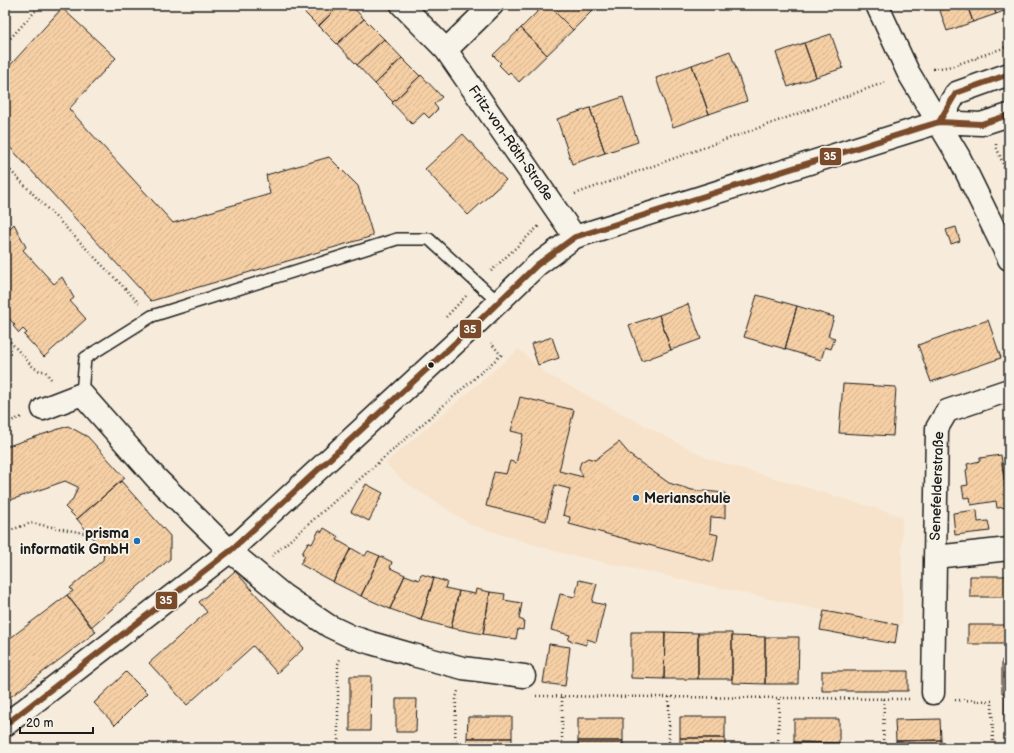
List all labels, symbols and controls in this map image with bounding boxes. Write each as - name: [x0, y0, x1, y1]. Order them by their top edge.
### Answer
- street label: Fritz-von-Röth-Straße: [465, 82, 557, 204]
- line badge: 35: [819, 147, 842, 166]
- text: 35: [824, 150, 837, 163]
- line badge: 35: [459, 319, 482, 339]
- text: 35: [464, 323, 477, 336]
- unlabelled marker: [426, 360, 436, 370]
- street label: Senefelderstraße: [927, 431, 947, 541]
- place label: Merianschule: [644, 490, 731, 507]
- marker: Merianschule: [631, 493, 641, 503]
- place label: prisma informatik GmbH: [20, 525, 129, 558]
- marker: prisma informatik GmbH: [132, 536, 142, 546]
- line badge: 35: [155, 591, 178, 610]
- text: 35: [160, 594, 173, 607]
- scale bar: [20, 709, 93, 735]
- text: 20 m: [26, 716, 53, 731]

